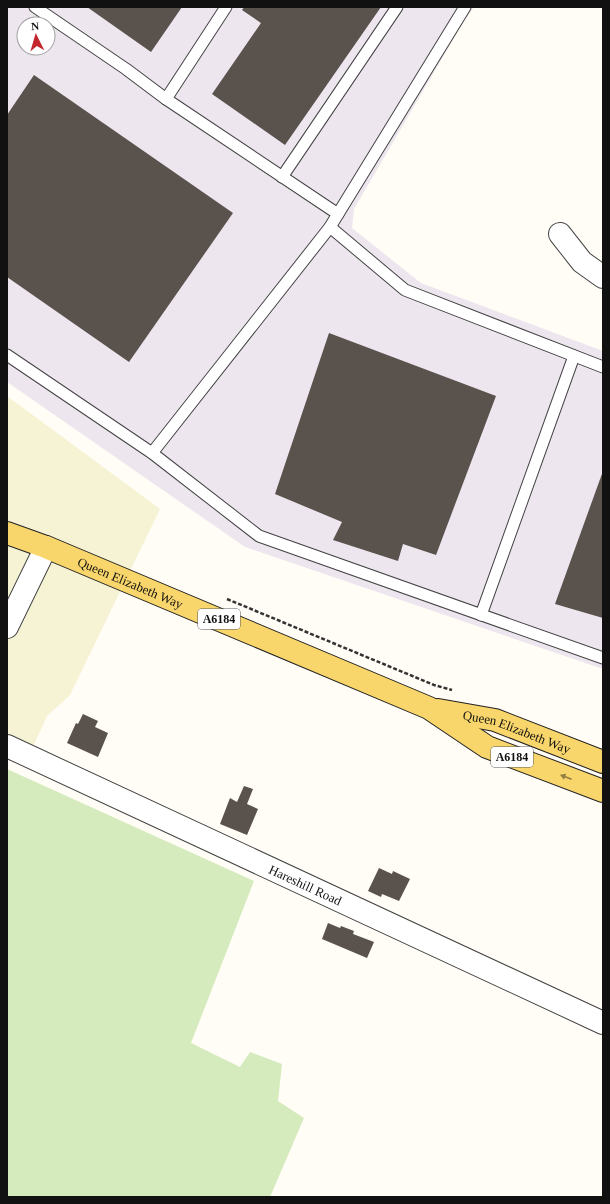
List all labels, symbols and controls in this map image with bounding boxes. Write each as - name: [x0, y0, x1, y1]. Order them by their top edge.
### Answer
- north arrow: [16, 16, 56, 56]
- text: N: [31, 20, 40, 32]
- street label: Queen Elizabeth Way: [75, 554, 186, 612]
- road number: A6184: [198, 609, 240, 629]
- street label: Queen Elizabeth Way: [462, 708, 573, 757]
- road number: A6184: [491, 747, 533, 767]
- one-way arrow: [560, 774, 572, 780]
- street label: Hareshill Road: [266, 862, 344, 909]

